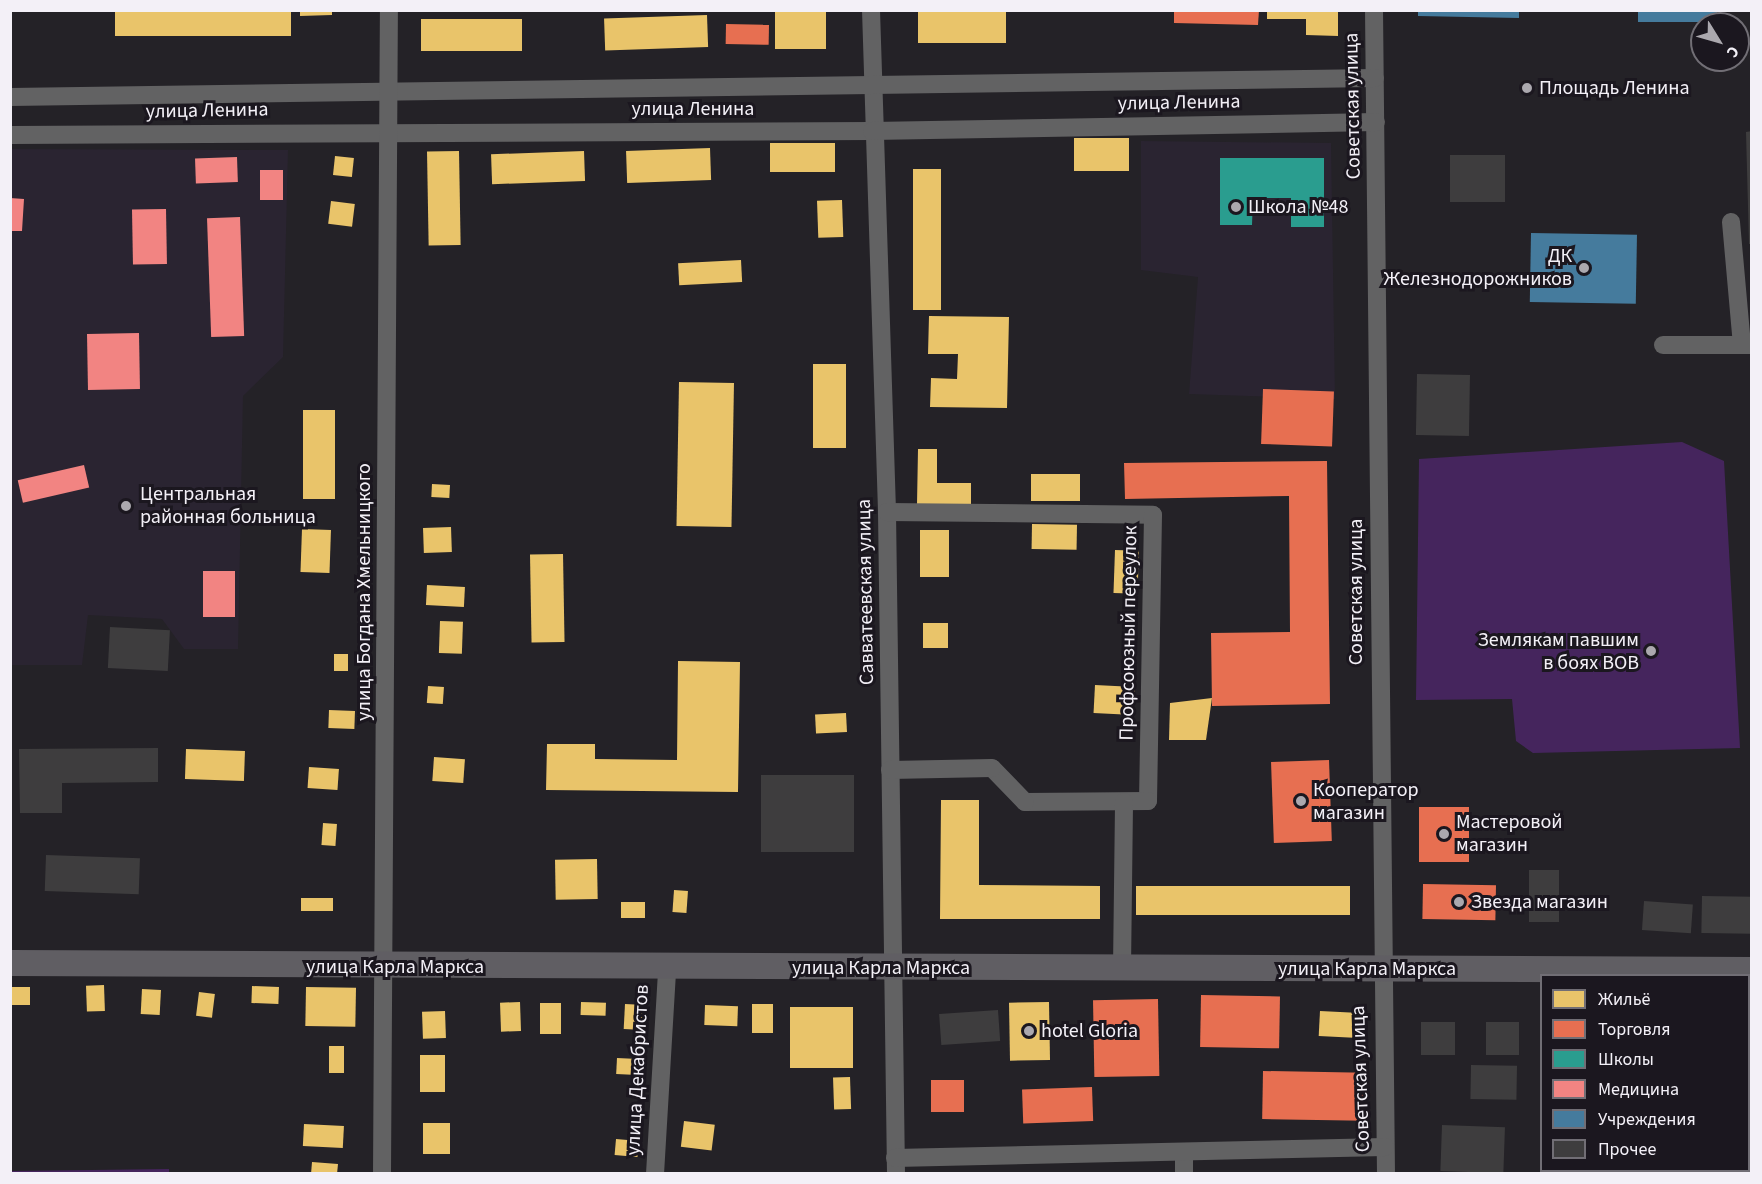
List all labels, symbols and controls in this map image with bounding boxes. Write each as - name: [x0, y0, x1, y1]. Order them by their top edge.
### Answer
- north arrow: [1690, 12, 1750, 72]
- street label: Советская улица: [1340, 32, 1366, 180]
- text: С: [1721, 41, 1744, 62]
- place label: Площадь Ленина: [1539, 76, 1690, 100]
- marker: Площадь Ленина: [1520, 81, 1534, 95]
- street label: улица Ленина: [1117, 90, 1241, 116]
- street label: улица Ленина: [632, 97, 754, 121]
- street label: улица Ленина: [145, 98, 269, 124]
- place label: Школа №48: [1248, 195, 1348, 219]
- marker: Школа №48: [1229, 200, 1243, 214]
- place label: ДК Железнодорожников: [1384, 244, 1572, 291]
- marker: ДК Железнодорожников: [1577, 261, 1591, 275]
- street label: улица Богдана Хмельницкого: [352, 463, 376, 721]
- place label: Центральная районная больница: [140, 482, 316, 529]
- marker: Центральная районная больница: [117, 497, 135, 515]
- street label: Савватеевская улица: [852, 499, 880, 685]
- street label: Советская улица: [1344, 519, 1368, 665]
- street label: Профсоюзный переулок: [1115, 525, 1143, 741]
- place label: Землякам павшим в боях ВОВ: [1478, 628, 1639, 675]
- marker: Землякам павшим в боях ВОВ: [1644, 644, 1658, 658]
- place label: Кооператор магазин: [1313, 778, 1419, 825]
- marker: Кооператор магазин: [1294, 794, 1308, 808]
- place label: Мастеровой магазин: [1456, 810, 1563, 857]
- marker: Мастеровой магазин: [1437, 827, 1451, 841]
- place label: Звезда магазин: [1471, 890, 1608, 914]
- marker: Звезда магазин: [1452, 895, 1466, 909]
- street label: улица Карла Маркса: [306, 955, 484, 979]
- street label: улица Карла Маркса: [792, 956, 970, 980]
- street label: улица Карла Маркса: [1278, 957, 1456, 981]
- legend: [1540, 974, 1750, 1172]
- street label: улица Декабристов: [622, 984, 654, 1156]
- text: Жильё: [1598, 987, 1650, 1012]
- street label: Советская улица: [1346, 1005, 1376, 1153]
- text: Торговля: [1598, 1017, 1671, 1042]
- place label: hotel Gloria: [1041, 1019, 1138, 1043]
- marker: hotel Gloria: [1022, 1024, 1036, 1038]
- text: Школы: [1598, 1047, 1654, 1072]
- text: Медицина: [1598, 1077, 1679, 1102]
- text: Учреждения: [1598, 1107, 1696, 1132]
- text: Прочее: [1598, 1137, 1656, 1162]

